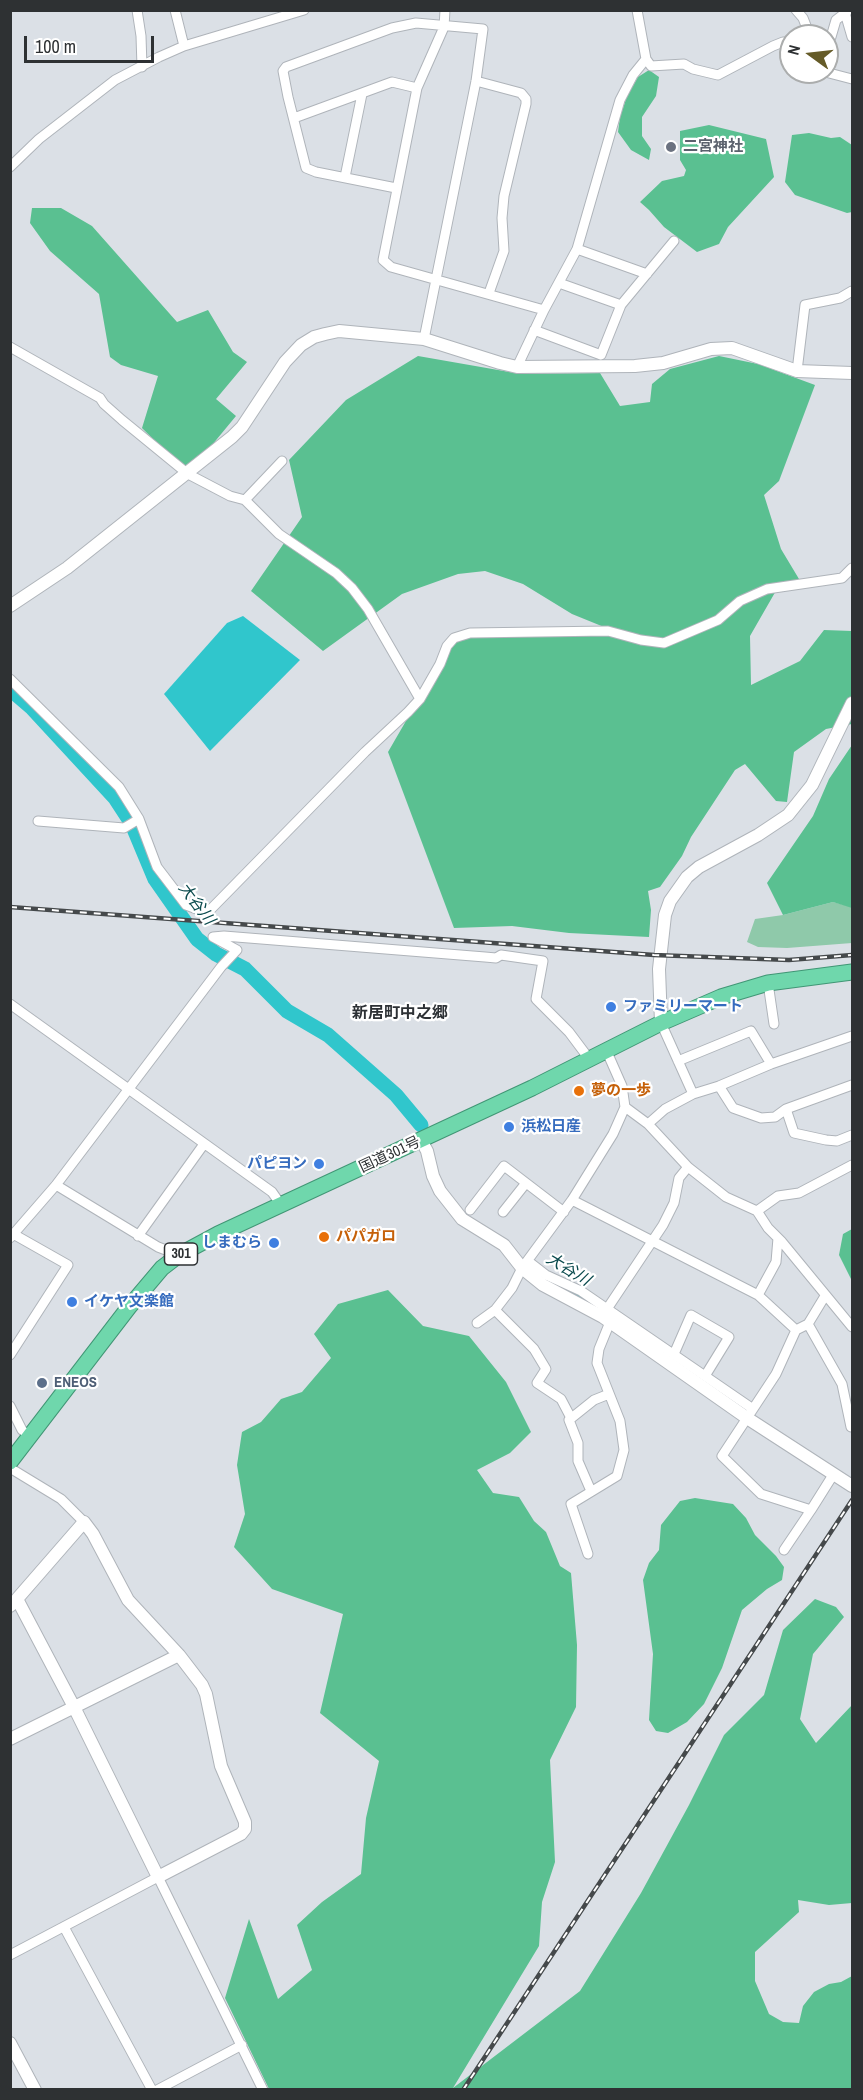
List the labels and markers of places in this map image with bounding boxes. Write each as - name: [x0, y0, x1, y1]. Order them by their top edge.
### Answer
- place label: 二宮神社: [683, 138, 743, 156]
- marker: 二宮神社: [664, 140, 678, 154]
- place label: ファミリーマート: [623, 998, 743, 1016]
- marker: ファミリーマート: [604, 1000, 618, 1014]
- place label: 夢の一歩: [591, 1082, 651, 1100]
- marker: 夢の一歩: [572, 1084, 586, 1098]
- place label: 浜松日産: [521, 1118, 581, 1136]
- marker: 浜松日産: [502, 1120, 516, 1134]
- place label: パピヨン: [247, 1155, 307, 1173]
- marker: パピヨン: [312, 1157, 326, 1171]
- place label: パパガロ: [336, 1228, 396, 1246]
- marker: パパガロ: [317, 1230, 331, 1244]
- place label: しまむら: [202, 1234, 262, 1252]
- marker: しまむら: [267, 1236, 281, 1250]
- place label: イケヤ文楽館: [84, 1293, 174, 1311]
- marker: イケヤ文楽館: [65, 1295, 79, 1309]
- place label: ENEOS: [54, 1374, 97, 1392]
- marker: ENEOS: [35, 1376, 49, 1390]

